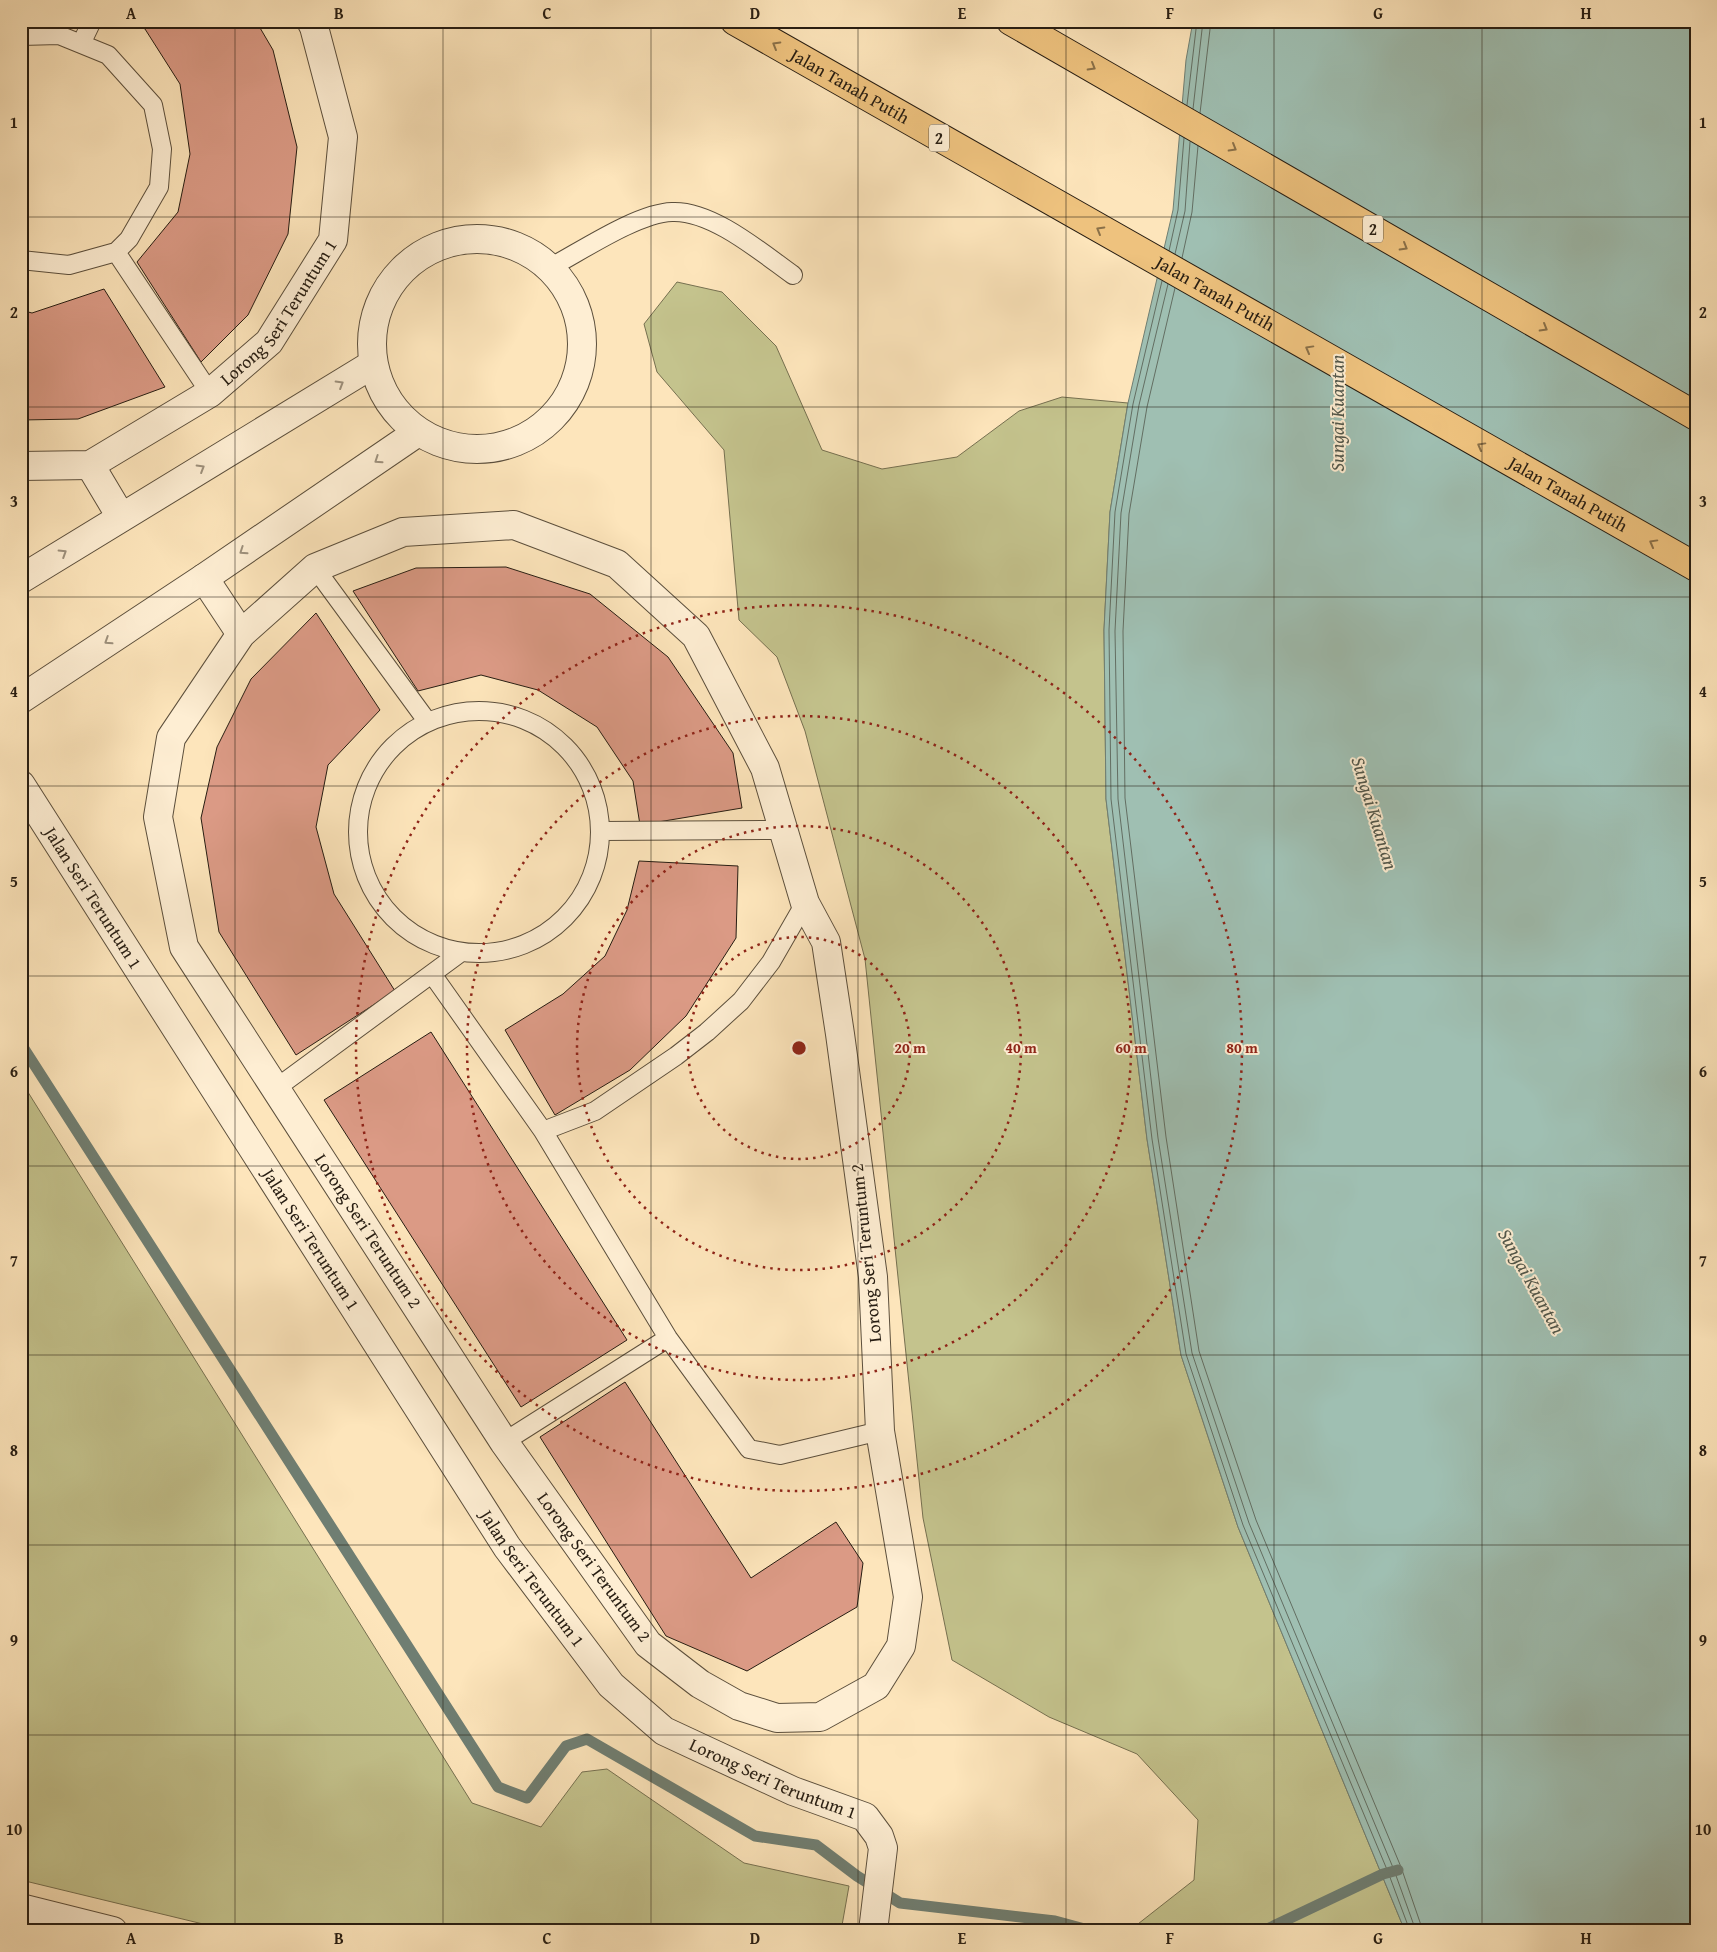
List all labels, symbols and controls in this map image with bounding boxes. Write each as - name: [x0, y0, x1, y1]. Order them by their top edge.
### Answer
- text: A: [126, 1, 137, 25]
- text: B: [334, 1, 344, 25]
- text: C: [542, 1, 552, 25]
- text: D: [750, 1, 760, 25]
- text: E: [958, 1, 967, 25]
- text: F: [1166, 1, 1174, 25]
- text: G: [1373, 1, 1383, 25]
- text: H: [1580, 1, 1592, 25]
- street label: Jalan Tanah Putih: [784, 40, 915, 130]
- one-way arrow: [773, 41, 782, 51]
- one-way arrow: [1087, 60, 1096, 70]
- text: 1: [10, 110, 18, 134]
- text: 1: [1699, 110, 1707, 134]
- road number: 2: [929, 125, 949, 152]
- one-way arrow: [1227, 142, 1236, 152]
- road number: 2: [1363, 215, 1383, 242]
- one-way arrow: [1096, 226, 1105, 236]
- street label: Lorong Seri Teruntum 1: [214, 234, 343, 392]
- one-way arrow: [1398, 241, 1407, 251]
- street label: Jalan Tanah Putih: [1149, 248, 1280, 338]
- text: 2: [10, 300, 18, 324]
- text: 2: [1699, 300, 1707, 324]
- one-way arrow: [1539, 322, 1548, 332]
- one-way arrow: [1306, 345, 1315, 355]
- water label: Sungai Kuantan: [1323, 354, 1351, 471]
- one-way arrow: [335, 380, 344, 390]
- one-way arrow: [1478, 442, 1487, 452]
- street label: Jalan Tanah Putih: [1502, 448, 1633, 539]
- one-way arrow: [374, 454, 383, 463]
- one-way arrow: [196, 465, 205, 475]
- text: 3: [10, 489, 18, 513]
- text: 3: [1699, 489, 1707, 513]
- one-way arrow: [1650, 539, 1659, 549]
- one-way arrow: [240, 545, 249, 554]
- one-way arrow: [57, 550, 66, 559]
- one-way arrow: [104, 635, 113, 645]
- text: 4: [10, 679, 18, 703]
- text: 4: [1699, 679, 1707, 703]
- water label: Sungai Kuantan: [1345, 753, 1406, 873]
- street label: Jalan Seri Teruntum 1: [37, 820, 149, 974]
- text: 5: [10, 869, 18, 893]
- text: 5: [1699, 869, 1707, 893]
- text: 20 m: [894, 1037, 926, 1058]
- text: 40 m: [1005, 1037, 1037, 1058]
- text: 60 m: [1115, 1037, 1147, 1058]
- text: 80 m: [1226, 1037, 1258, 1058]
- centre of rings: [790, 1039, 808, 1057]
- text: 6: [10, 1059, 18, 1083]
- text: 6: [1699, 1059, 1707, 1083]
- street label: Lorong Seri Teruntum 2: [308, 1148, 429, 1313]
- street label: Jalan Seri Teruntum 1: [255, 1161, 367, 1316]
- street label: Lorong Seri Teruntum 2: [843, 1162, 888, 1344]
- water label: Sungai Kuantan: [1491, 1223, 1573, 1339]
- text: 7: [10, 1248, 18, 1272]
- text: 7: [1699, 1248, 1707, 1272]
- text: 8: [10, 1438, 18, 1462]
- text: 8: [1699, 1438, 1707, 1462]
- street label: Lorong Seri Teruntum 2: [531, 1486, 658, 1647]
- street label: Jalan Seri Teruntum 1: [472, 1502, 592, 1652]
- text: 9: [10, 1628, 18, 1652]
- text: 9: [1699, 1628, 1707, 1652]
- street label: Lorong Seri Teruntum 1: [685, 1731, 861, 1826]
- text: 10: [6, 1817, 22, 1841]
- text: 10: [1695, 1817, 1711, 1841]
- text: A: [126, 1926, 137, 1950]
- text: B: [334, 1926, 344, 1950]
- text: C: [542, 1926, 552, 1950]
- text: D: [750, 1926, 760, 1950]
- text: E: [958, 1926, 967, 1950]
- text: F: [1166, 1926, 1174, 1950]
- text: G: [1373, 1926, 1383, 1950]
- text: H: [1580, 1926, 1592, 1950]

